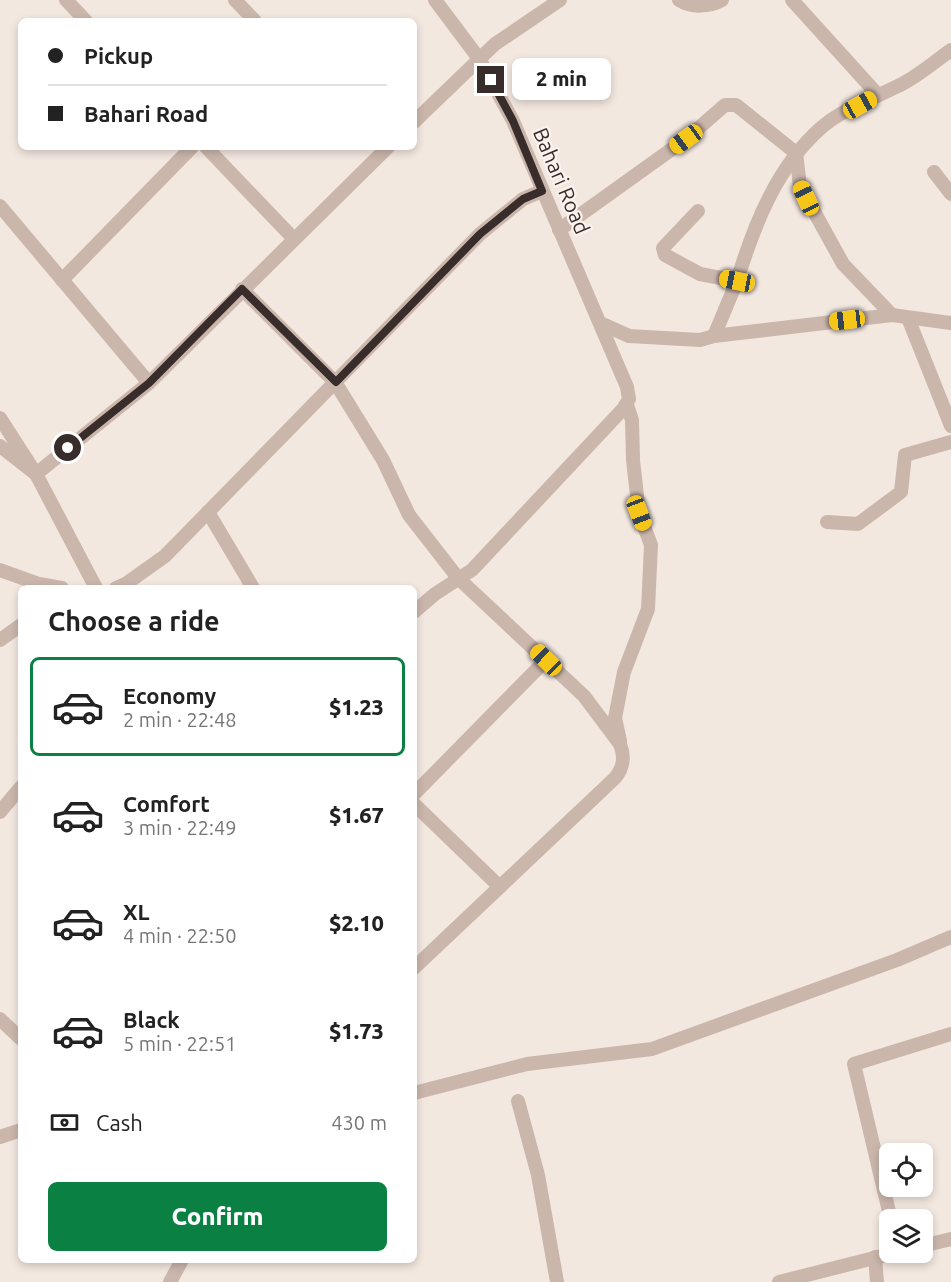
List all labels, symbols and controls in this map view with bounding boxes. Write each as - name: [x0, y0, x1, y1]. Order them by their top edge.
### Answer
- text: Pickup: [84, 43, 153, 68]
- callout: 2 min: [512, 59, 611, 101]
- route end: [477, 66, 504, 93]
- text: 2 min: [536, 67, 587, 90]
- car: [840, 88, 880, 122]
- text: Bahari Road: [84, 101, 208, 126]
- car: [666, 121, 706, 157]
- street label: Bahari Road: [529, 124, 595, 237]
- car: [790, 178, 822, 218]
- car: [718, 269, 756, 293]
- car: [828, 309, 866, 331]
- route start: [54, 434, 81, 461]
- car: [624, 493, 654, 533]
- text: Choose a ride: [48, 606, 220, 636]
- car: [527, 641, 565, 679]
- icon: car: [51, 680, 105, 734]
- text: Economy: [123, 683, 216, 708]
- text: $1.23: [329, 694, 384, 719]
- text: 2 min · 22:48: [123, 708, 237, 731]
- icon: car: [51, 788, 105, 842]
- text: Comfort: [123, 791, 210, 816]
- text: $1.67: [329, 802, 384, 827]
- text: 3 min · 22:49: [123, 816, 237, 839]
- icon: car: [51, 896, 105, 950]
- text: XL: [123, 899, 150, 924]
- text: $2.10: [329, 910, 384, 935]
- text: 4 min · 22:50: [123, 924, 237, 947]
- icon: car: [51, 1004, 105, 1058]
- text: Black: [123, 1007, 180, 1032]
- text: $1.73: [329, 1018, 384, 1043]
- text: 5 min · 22:51: [123, 1032, 237, 1055]
- icon: cash: [48, 1106, 81, 1139]
- text: Cash: [96, 1110, 143, 1135]
- text: 430 m: [331, 1111, 387, 1134]
- map controls: [879, 1143, 933, 1263]
- button: locate: [879, 1143, 933, 1197]
- button: Confirm: [48, 1182, 387, 1251]
- button: layers: [879, 1209, 933, 1263]

